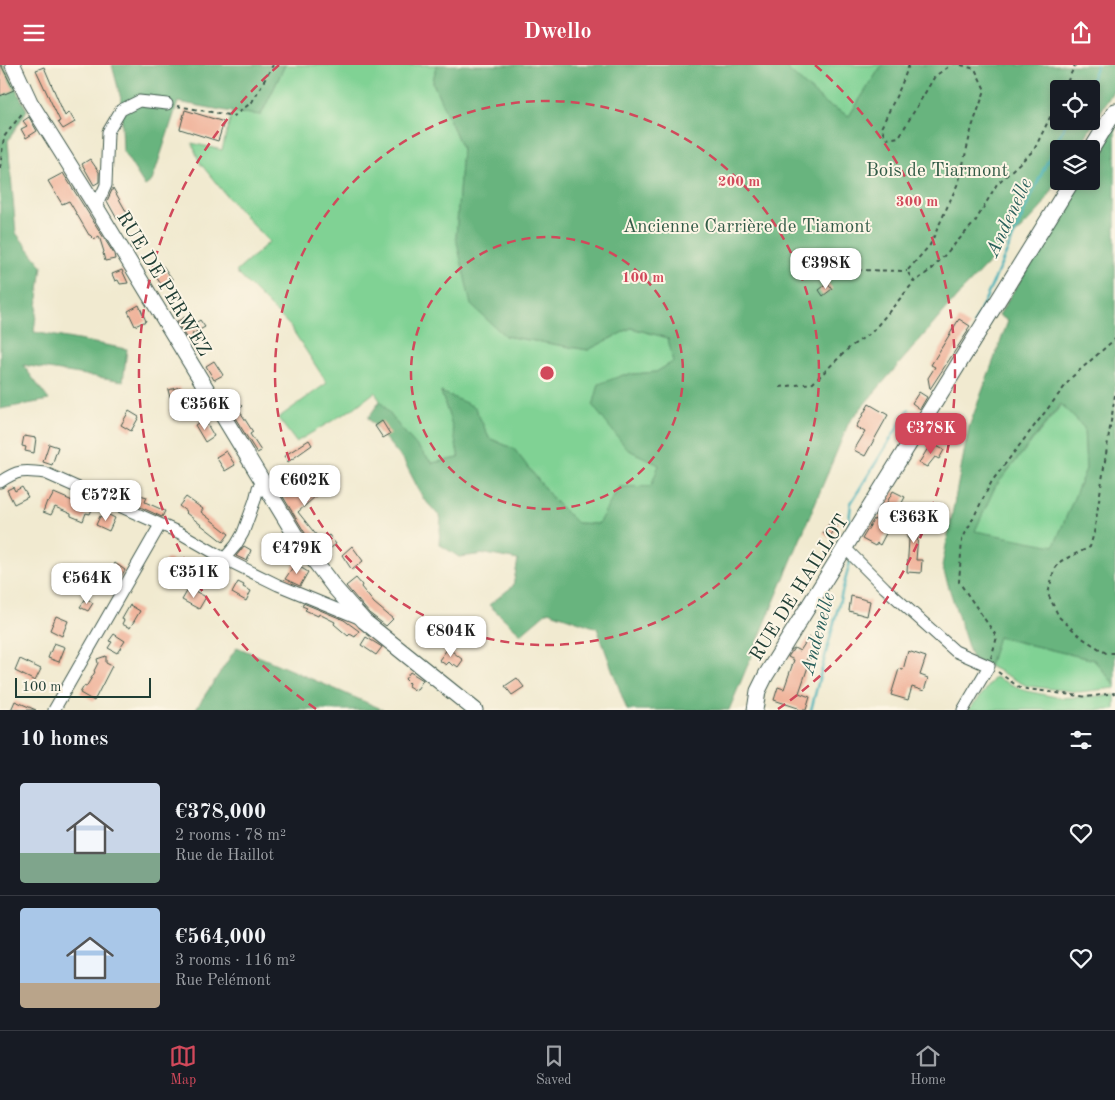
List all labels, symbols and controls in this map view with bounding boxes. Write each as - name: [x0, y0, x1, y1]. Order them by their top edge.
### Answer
- icon: menu: [20, 19, 48, 47]
- icon: share: [1067, 19, 1095, 47]
- text: Dwello: [523, 21, 592, 43]
- map controls: [1050, 80, 1100, 190]
- button: locate: [1050, 80, 1100, 130]
- button: layers: [1050, 140, 1100, 190]
- park label: Bois de Tiarmont: [866, 162, 1008, 181]
- text: 200 m: [718, 175, 760, 190]
- water label: Andenelle: [983, 175, 1037, 261]
- text: 300 m: [896, 195, 938, 210]
- street label: RUE DE PERWEZ: [112, 209, 213, 360]
- park label: Ancienne Carrière de Tiamont: [623, 218, 871, 237]
- pin: €398K: [791, 247, 861, 290]
- text: €398K: [801, 256, 851, 272]
- text: 100 m: [622, 271, 664, 286]
- centre of rings: [538, 364, 556, 382]
- pin: €356K: [170, 389, 240, 431]
- text: €356K: [180, 397, 230, 413]
- pin: €378K: [896, 413, 966, 455]
- text: €378K: [906, 421, 956, 437]
- pin: €602K: [270, 465, 340, 507]
- text: €602K: [280, 473, 330, 489]
- pin: €572K: [71, 479, 141, 522]
- text: €572K: [81, 488, 131, 504]
- pin: €363K: [879, 501, 949, 544]
- text: €363K: [889, 510, 939, 526]
- street label: RUE DE HAILLOT: [747, 512, 853, 665]
- pin: €479K: [262, 533, 332, 575]
- text: €479K: [272, 541, 322, 557]
- pin: €351K: [159, 557, 229, 599]
- pin: €564K: [52, 563, 122, 605]
- text: €351K: [169, 565, 219, 581]
- text: €564K: [62, 571, 112, 587]
- water label: Andenelle: [798, 590, 839, 678]
- pin: €804K: [416, 615, 486, 658]
- text: €804K: [426, 624, 476, 640]
- scale bar: [15, 675, 151, 698]
- text: 100 m: [22, 680, 61, 694]
- icon: filters: [1067, 726, 1095, 754]
- text: 10 homes: [20, 729, 108, 750]
- text: €378,000: [175, 802, 266, 823]
- icon: home: [60, 803, 120, 863]
- icon: heart: [1067, 819, 1095, 847]
- text: 2 rooms · 78 m²: [175, 828, 286, 844]
- text: Rue de Haillot: [175, 848, 274, 864]
- text: €564,000: [175, 927, 266, 948]
- icon: home: [60, 928, 120, 988]
- icon: heart: [1067, 944, 1095, 972]
- text: 3 rooms · 116 m²: [175, 953, 295, 969]
- text: Rue Pelémont: [175, 973, 271, 989]
- tab: Map: [169, 1042, 197, 1089]
- tab: Saved: [536, 1042, 572, 1089]
- tab: Home: [910, 1042, 946, 1089]

